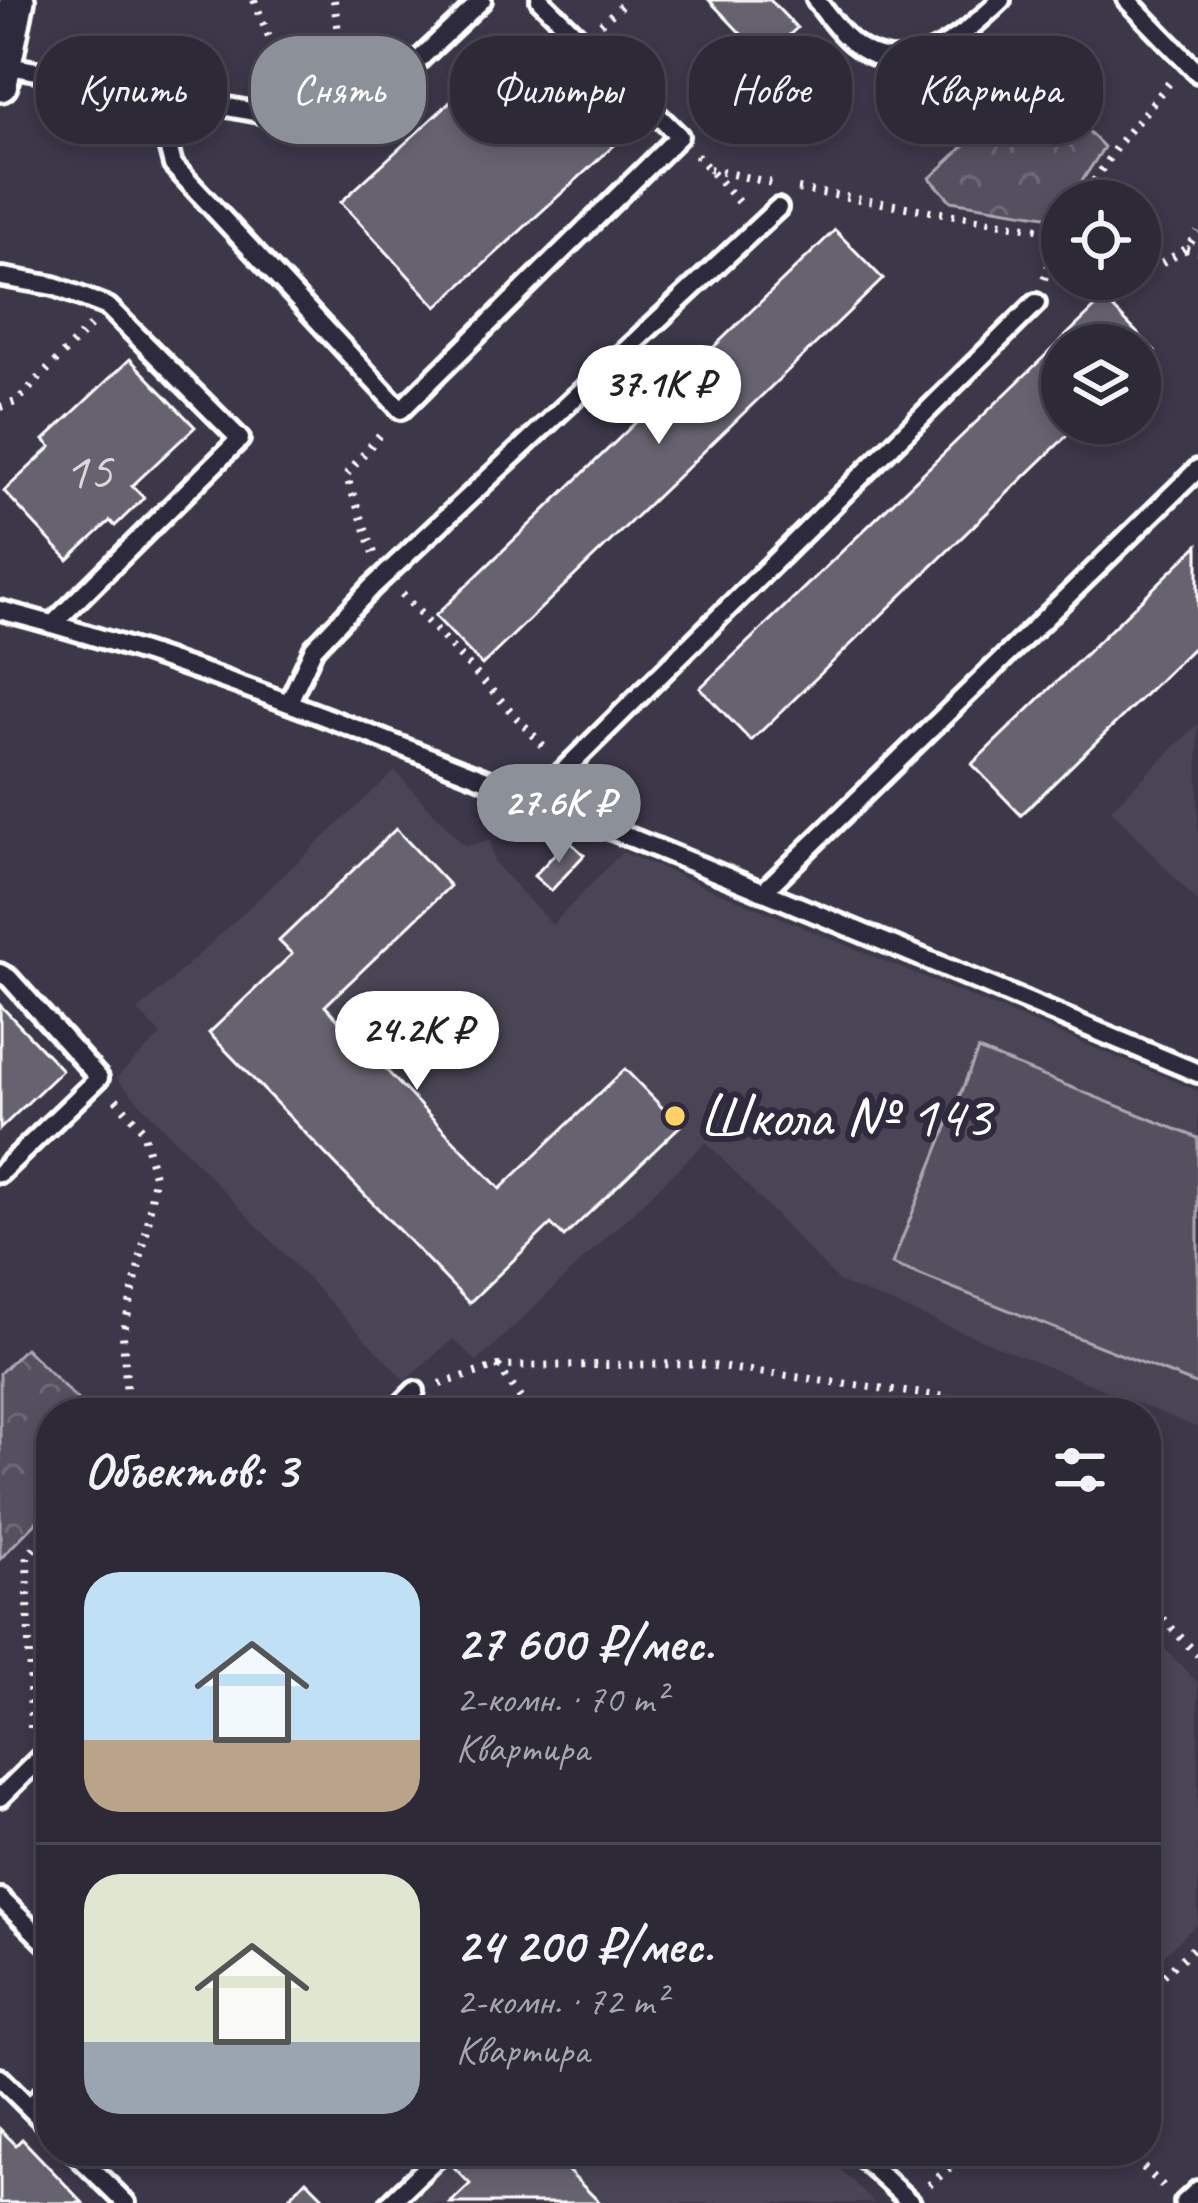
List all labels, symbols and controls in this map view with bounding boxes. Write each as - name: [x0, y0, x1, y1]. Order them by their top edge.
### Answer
- chip: Купить: [36, 36, 227, 144]
- chip: Снять: [251, 36, 426, 144]
- chip: Фильтры: [450, 36, 665, 144]
- chip: Новое: [689, 36, 852, 144]
- chip: Квартира: [876, 36, 1103, 144]
- map controls: [1041, 180, 1161, 444]
- button: locate: [1041, 180, 1161, 300]
- button: layers: [1041, 324, 1161, 444]
- pin: 37.1K ₽: [548, 345, 770, 447]
- text: 37.1K ₽: [604, 359, 714, 408]
- house number: 15: [64, 436, 115, 504]
- pin: 27.6K ₽: [448, 764, 670, 866]
- text: 27.6K ₽: [504, 778, 614, 827]
- pin: 24.2K ₽: [306, 991, 528, 1093]
- text: 24.2K ₽: [362, 1005, 472, 1054]
- place label: Школа № 143: [699, 1078, 995, 1154]
- marker: Школа № 143: [662, 1103, 688, 1129]
- icon: filters: [1047, 1437, 1113, 1503]
- text: Объектов: 3: [84, 1438, 297, 1502]
- text: 27 600 ₽/мес.: [456, 1611, 714, 1675]
- icon: home: [180, 1620, 324, 1764]
- text: 2-комн. · 70 m²: [456, 1675, 666, 1724]
- text: Квартира: [456, 1724, 589, 1773]
- text: 24 200 ₽/мес.: [456, 1913, 713, 1977]
- icon: home: [180, 1922, 324, 2066]
- text: 2-комн. · 72 m²: [456, 1977, 666, 2026]
- text: Квартира: [456, 2026, 589, 2075]

